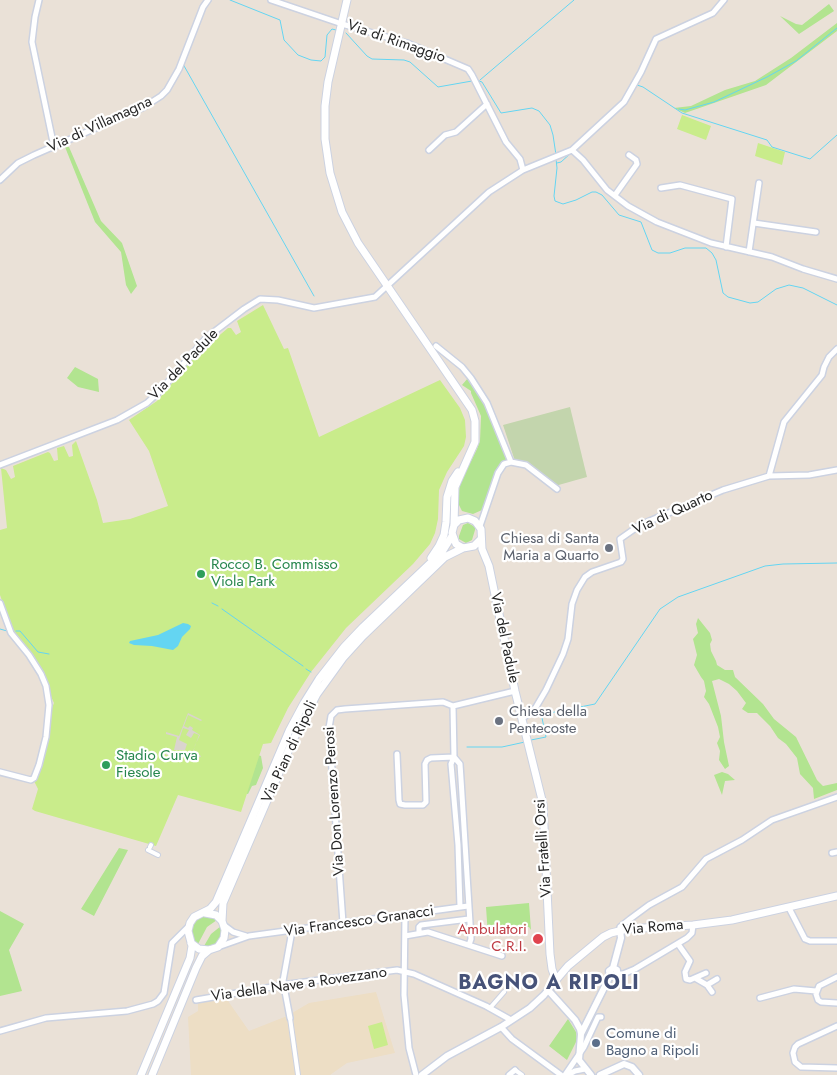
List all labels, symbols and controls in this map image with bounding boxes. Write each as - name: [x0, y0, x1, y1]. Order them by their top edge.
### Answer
- street label: Via di Rimaggio: [344, 17, 448, 67]
- street label: Via di Villamagna: [45, 93, 155, 157]
- street label: Via del Padule: [145, 326, 223, 404]
- street label: Via di Quarto: [630, 487, 716, 539]
- place label: Chiesa di Santa Maria a Quarto: [500, 530, 599, 565]
- marker: Chiesa di Santa Maria a Quarto: [603, 542, 615, 554]
- place label: Rocco B. Commisso Viola Park: [211, 556, 338, 591]
- marker: Rocco B. Commisso Viola Park: [195, 568, 207, 580]
- street label: Via del Padule: [486, 591, 522, 685]
- street label: Via Pian di Ripoli: [258, 698, 322, 806]
- place label: Chiesa della Pentecoste: [509, 703, 587, 738]
- marker: Chiesa della Pentecoste: [493, 715, 505, 727]
- street label: Via Don Lorenzo Perosi: [321, 726, 349, 876]
- place label: Stadio Curva Fiesole: [116, 747, 198, 782]
- marker: Stadio Curva Fiesole: [100, 759, 112, 771]
- street label: Via Fratelli Orsi: [532, 798, 556, 898]
- street label: Via Francesco Granacci: [283, 903, 435, 941]
- street label: Via Roma: [622, 916, 684, 940]
- place label: Ambulatori C.R.I.: [457, 921, 527, 956]
- marker: Ambulatori C.R.I.: [531, 932, 545, 946]
- street label: Via della Nave a Rovezzano: [210, 964, 388, 1006]
- district label: BAGNO A RIPOLI: [456, 972, 642, 996]
- place label: Comune di Bagno a Ripoli: [606, 1025, 699, 1060]
- marker: Comune di Bagno a Ripoli: [590, 1037, 602, 1049]

